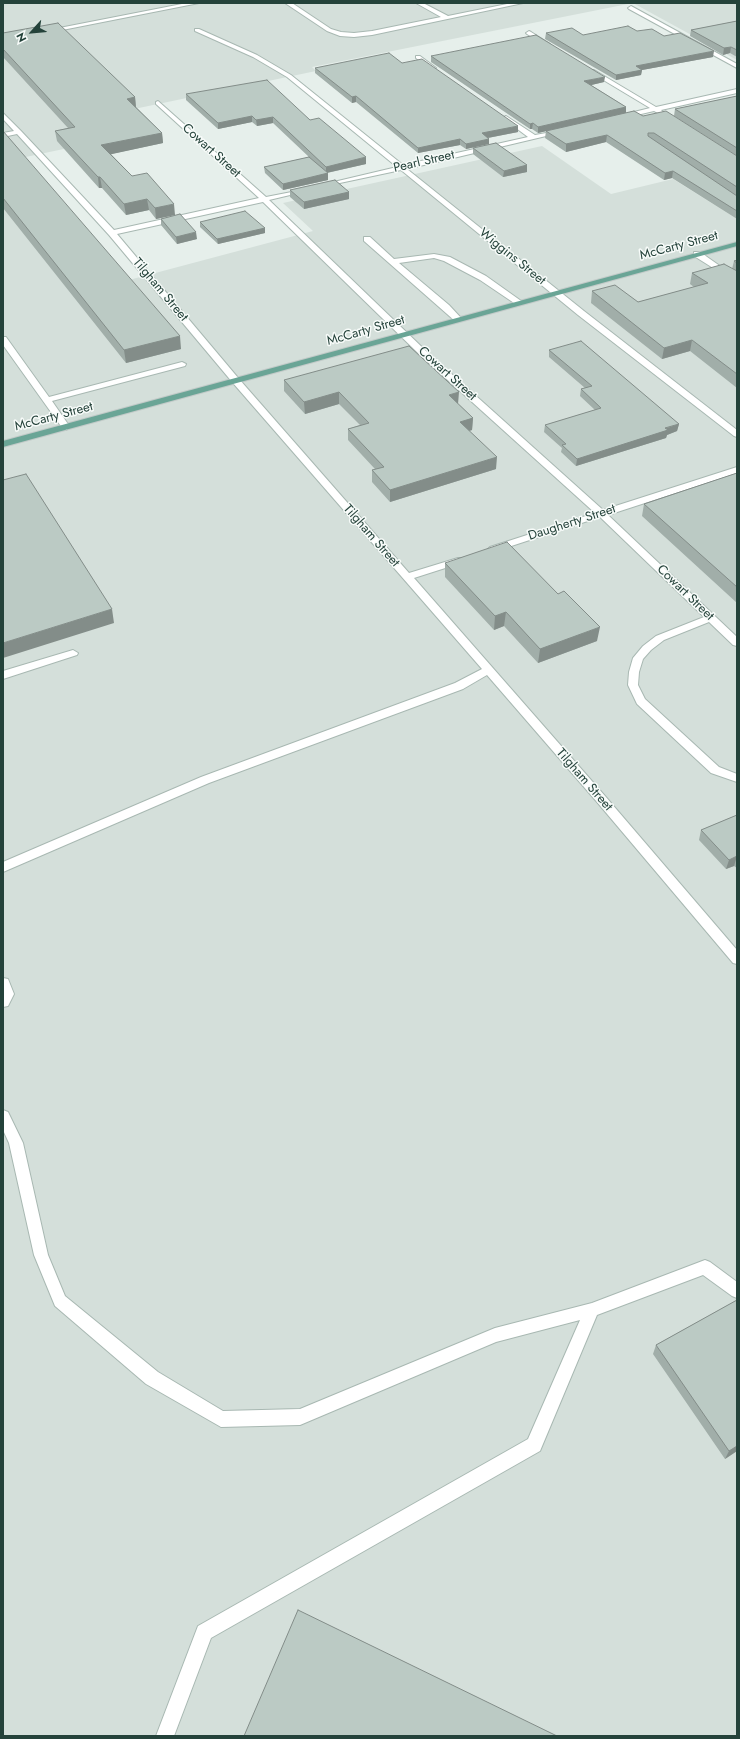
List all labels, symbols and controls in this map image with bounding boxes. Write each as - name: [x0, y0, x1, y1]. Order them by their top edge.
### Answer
- north arrow: [12, 12, 52, 52]
- text: N: [12, 30, 30, 45]
- street label: Cowart Street: [179, 121, 243, 181]
- street label: Pearl Street: [392, 147, 456, 177]
- street label: Wiggins Street: [475, 225, 549, 289]
- street label: McCarty Street: [638, 228, 720, 264]
- street label: Tilgham Street: [129, 255, 191, 325]
- street label: McCarty Street: [325, 312, 407, 350]
- street label: Cowart Street: [415, 344, 479, 404]
- street label: McCarty Street: [13, 399, 95, 435]
- street label: Tilgham Street: [340, 501, 402, 571]
- street label: Daugherty Street: [526, 502, 618, 544]
- street label: Cowart Street: [653, 562, 717, 624]
- street label: Tilgham Street: [553, 745, 615, 815]

